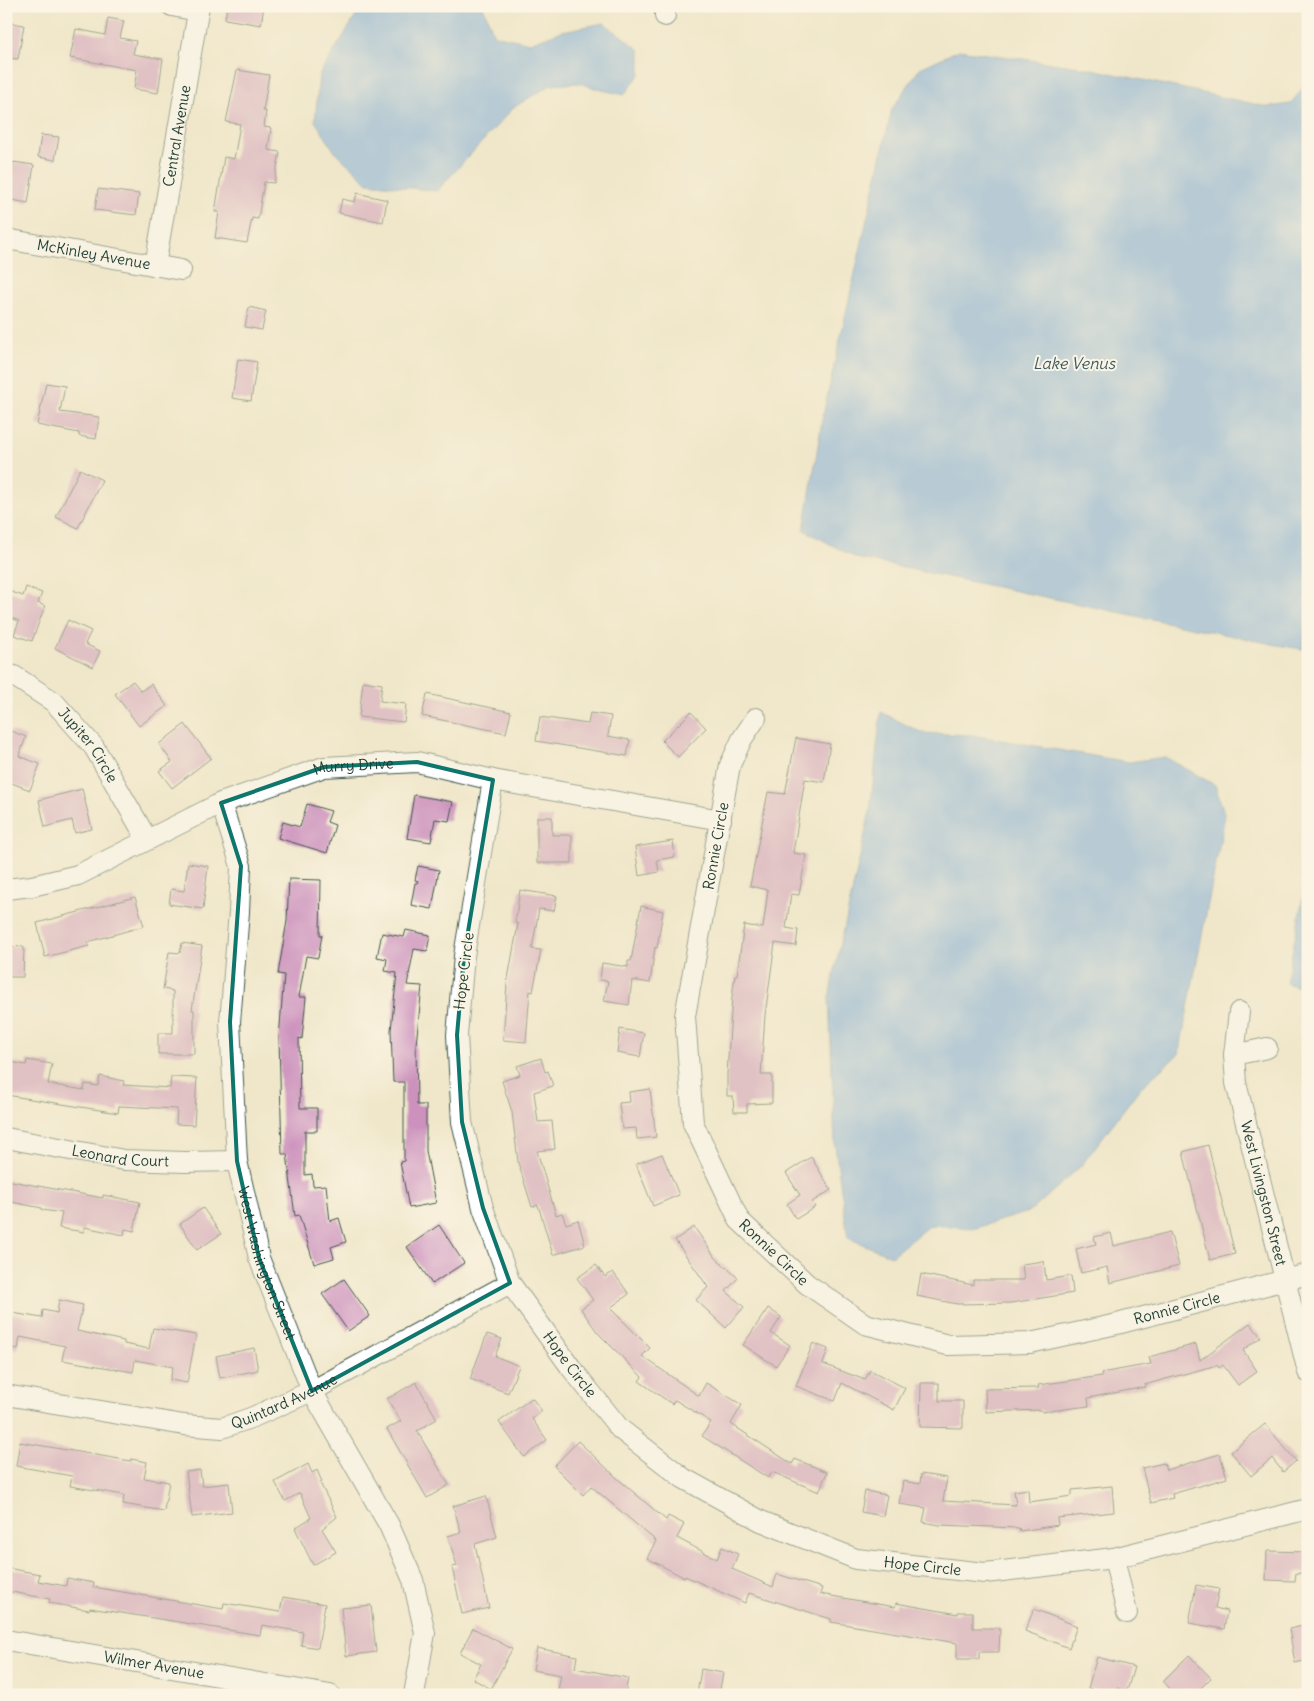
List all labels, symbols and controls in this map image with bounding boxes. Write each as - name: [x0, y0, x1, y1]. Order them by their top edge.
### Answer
- street label: Central Avenue: [159, 83, 194, 188]
- street label: McKinley Avenue: [35, 235, 152, 273]
- water label: Lake Venus: [1033, 353, 1116, 373]
- street label: Jupiter Circle: [54, 703, 122, 786]
- street label: Murry Drive: [310, 753, 394, 779]
- street label: Ronnie Circle: [698, 801, 733, 891]
- street label: Hope Circle: [449, 931, 478, 1011]
- street label: West Livingston Street: [1237, 1119, 1291, 1268]
- street label: Leonard Court: [70, 1140, 169, 1170]
- street label: West Washington Street: [234, 1184, 300, 1342]
- street label: Ronnie Circle: [735, 1215, 813, 1289]
- street label: Ronnie Circle: [1132, 1287, 1222, 1328]
- street label: Hope Circle: [539, 1327, 601, 1401]
- street label: Quintard Avenue: [228, 1369, 340, 1433]
- street label: Hope Circle: [883, 1552, 962, 1579]
- street label: Wilmer Avenue: [102, 1647, 206, 1682]

